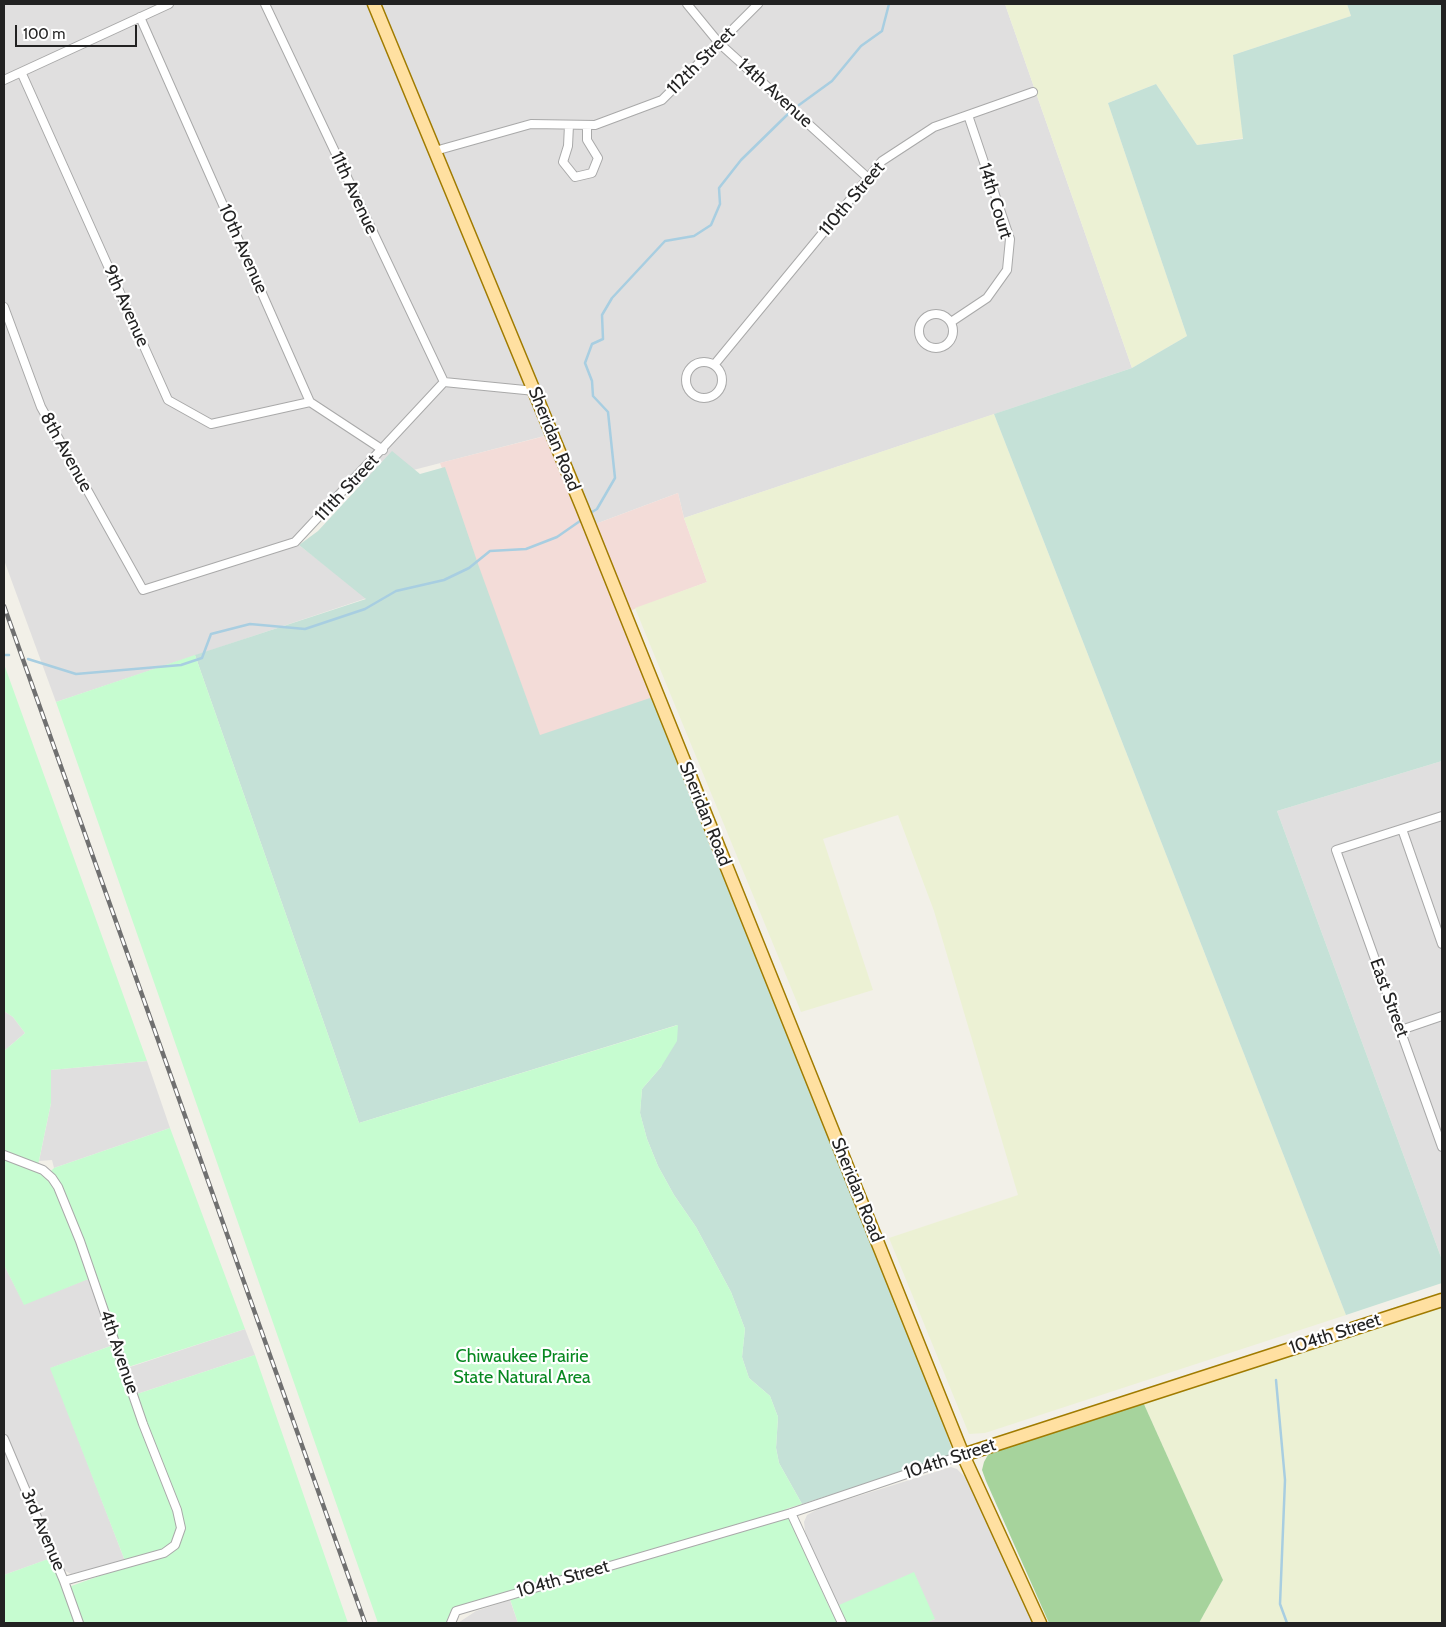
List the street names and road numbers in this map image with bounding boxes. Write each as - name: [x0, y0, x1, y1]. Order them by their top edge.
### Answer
- street label: 112th Street: [662, 22, 740, 100]
- street label: 14th Avenue: [733, 54, 817, 132]
- street label: 11th Avenue: [325, 148, 383, 238]
- street label: 110th Street: [815, 157, 889, 241]
- street label: 14th Court: [973, 161, 1017, 241]
- street label: 10th Avenue: [214, 201, 272, 297]
- street label: 9th Avenue: [98, 262, 154, 350]
- street label: Sheridan Road: [523, 384, 585, 494]
- street label: 8th Avenue: [35, 408, 97, 496]
- street label: 111th Street: [311, 450, 383, 526]
- street label: Sheridan Road: [674, 759, 736, 869]
- street label: East Street: [1365, 956, 1413, 1040]
- street label: Sheridan Road: [826, 1135, 888, 1245]
- street label: 4th Avenue: [95, 1307, 143, 1397]
- street label: 104th Street: [1287, 1309, 1383, 1359]
- street label: 104th Street: [902, 1434, 998, 1484]
- street label: 3rd Avenue: [16, 1486, 70, 1574]
- street label: 104th Street: [514, 1556, 612, 1602]

